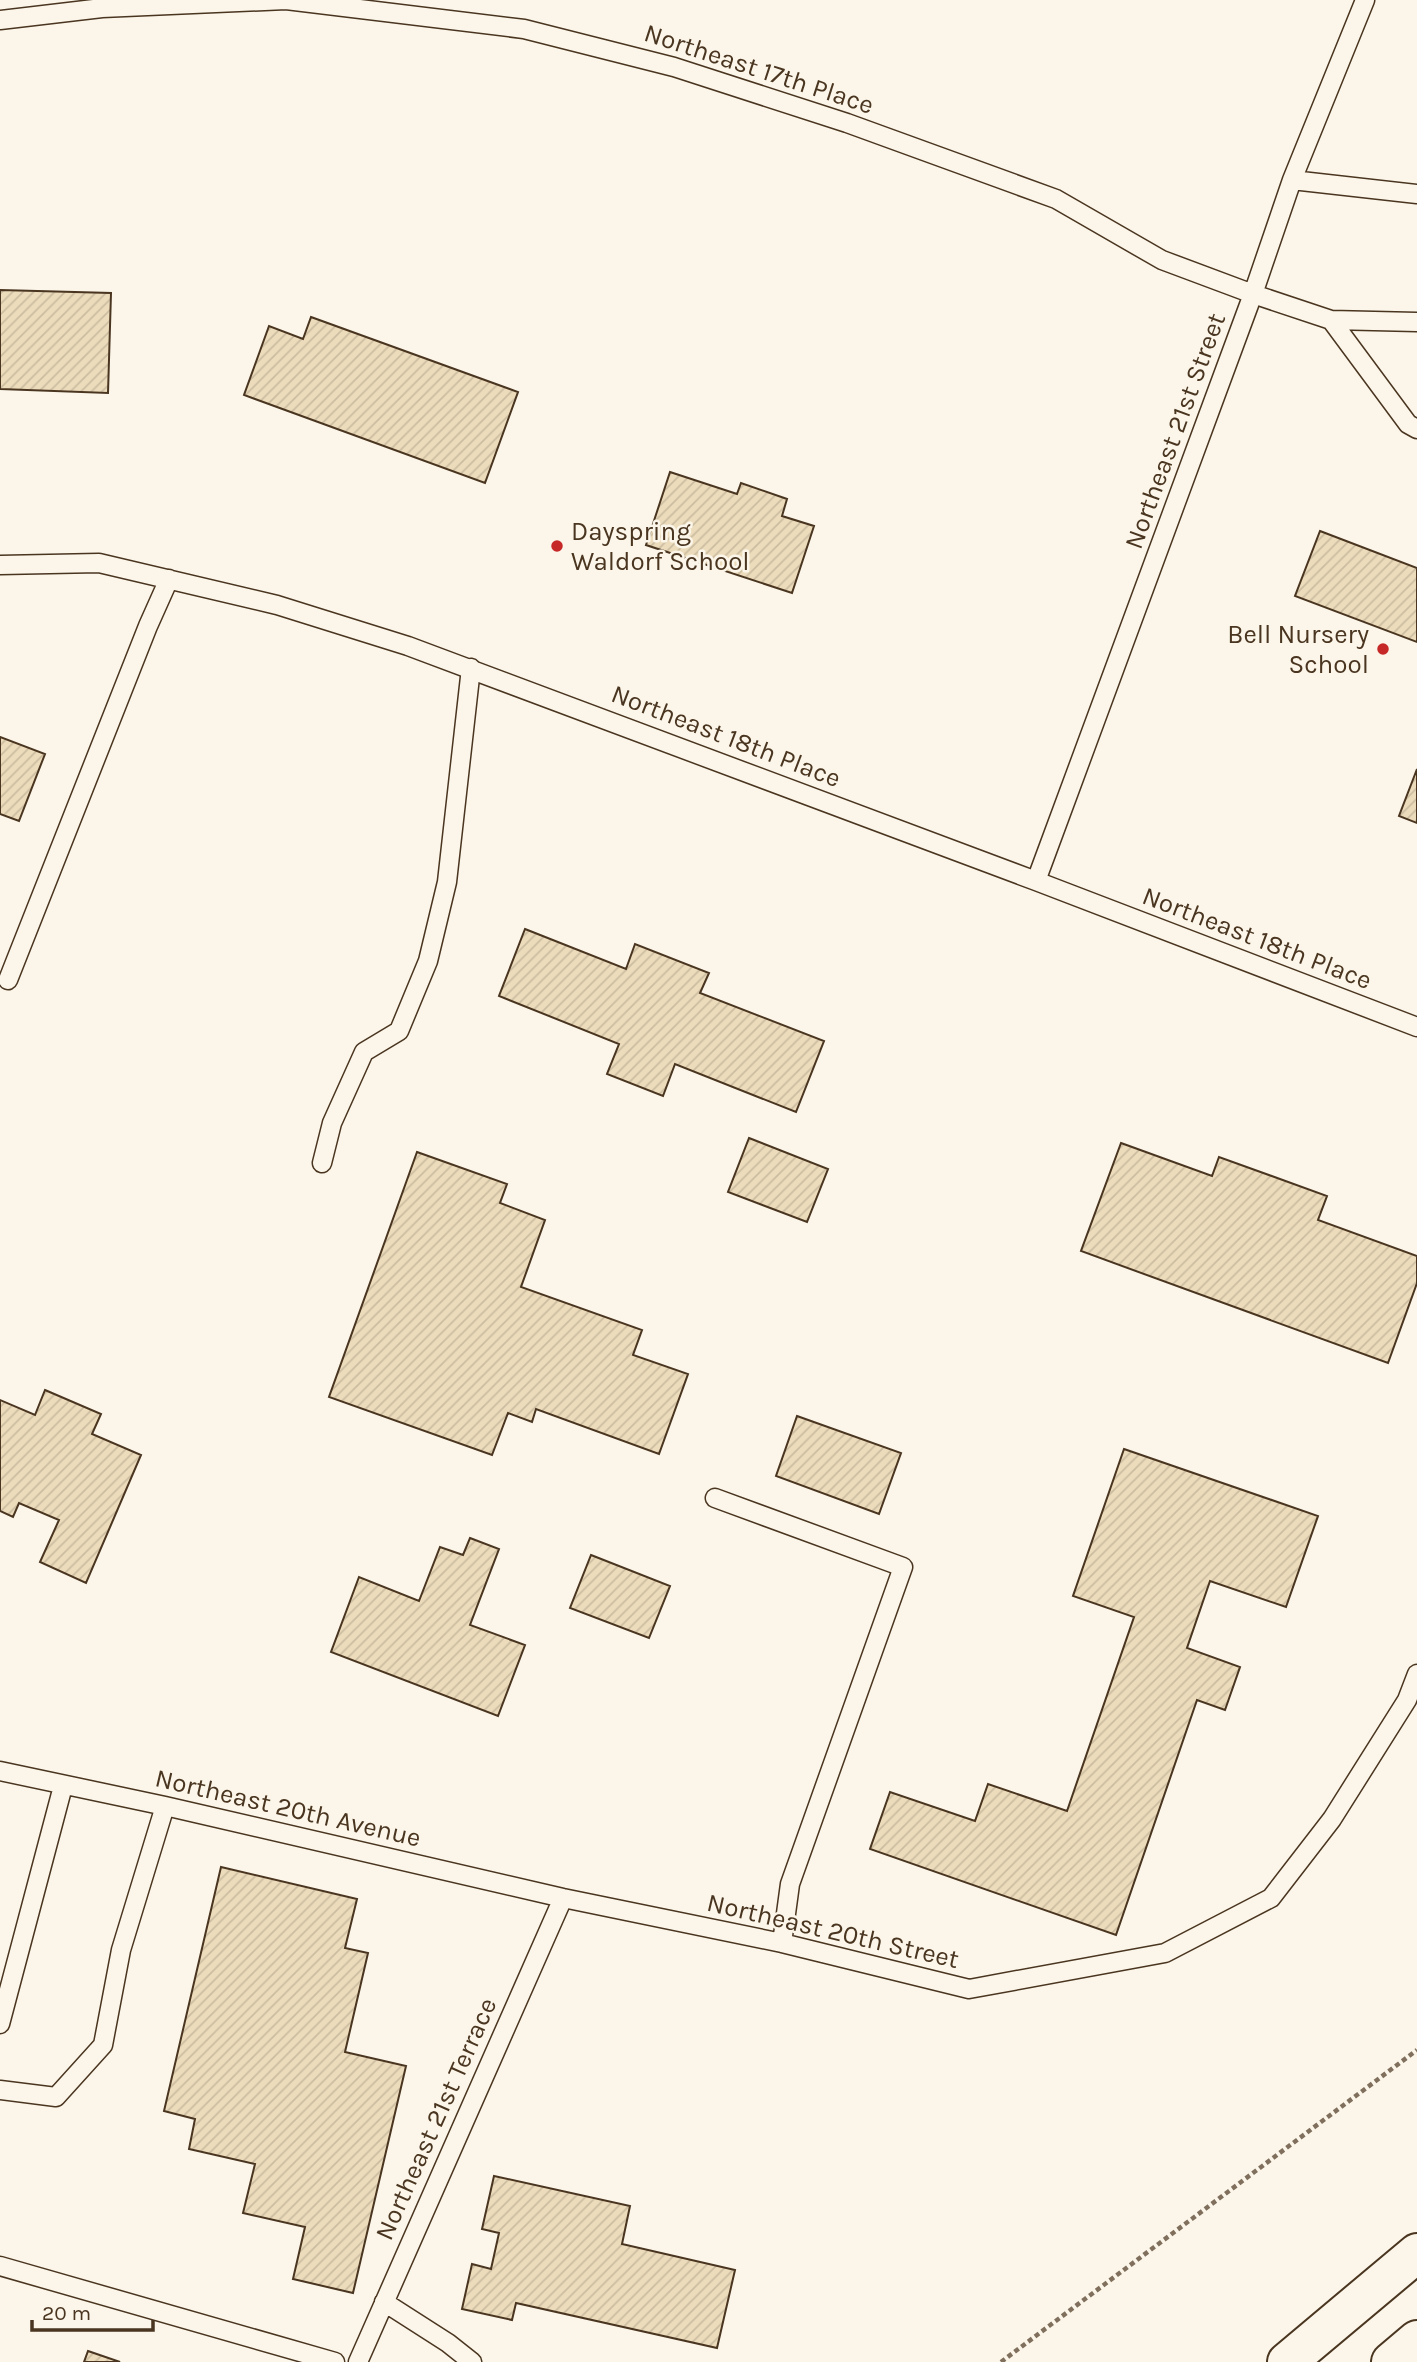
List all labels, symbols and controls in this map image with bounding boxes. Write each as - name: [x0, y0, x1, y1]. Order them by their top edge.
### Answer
- street label: Northeast 17th Place: [640, 17, 878, 121]
- street label: Northeast 21st Street: [1118, 309, 1232, 553]
- place label: Dayspring Waldorf School: [571, 516, 750, 577]
- marker: Dayspring Waldorf School: [549, 538, 565, 554]
- place label: Bell Nursery School: [1227, 619, 1369, 680]
- marker: Bell Nursery School: [1375, 641, 1391, 657]
- street label: Northeast 18th Place: [607, 678, 845, 794]
- street label: Northeast 18th Place: [1138, 880, 1376, 996]
- street label: Northeast 20th Avenue: [152, 1762, 424, 1854]
- street label: Northeast 20th Street: [704, 1887, 962, 1975]
- street label: Northeast 21st Terrace: [369, 1993, 503, 2245]
- scale bar: [32, 2288, 152, 2332]
- text: 20 m: [42, 2301, 91, 2325]

